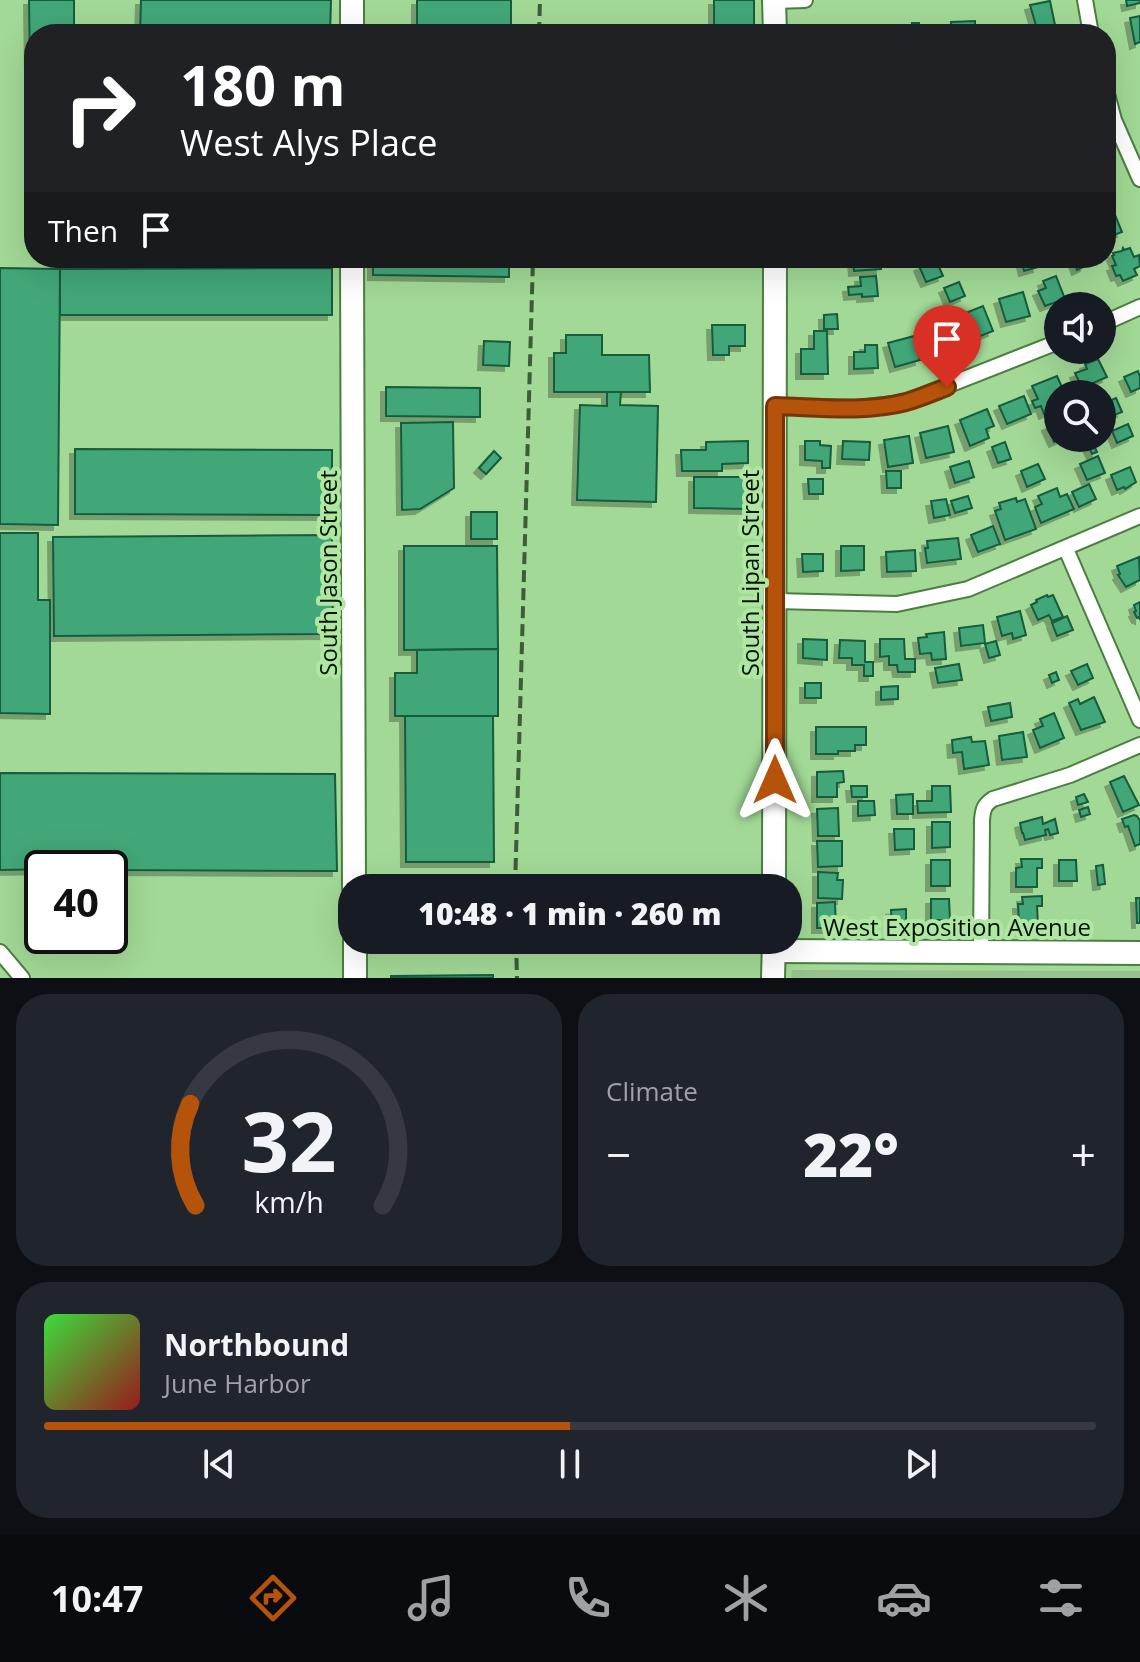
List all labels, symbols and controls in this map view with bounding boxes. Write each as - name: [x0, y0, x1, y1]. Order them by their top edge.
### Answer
- text: 180 m: [180, 46, 346, 122]
- icon: right: [48, 56, 152, 160]
- text: West Alys Place: [180, 118, 437, 167]
- icon: arrive: [134, 208, 178, 252]
- text: Then: [48, 210, 118, 251]
- map controls: [1044, 292, 1116, 452]
- button: sound: [1044, 292, 1116, 364]
- pin: [913, 305, 981, 387]
- icon: arrive: [925, 317, 969, 361]
- button: search: [1044, 380, 1116, 452]
- street label: South Jason Street: [311, 470, 344, 676]
- street label: South Lipan Street: [733, 470, 766, 676]
- position arrow: [733, 738, 817, 822]
- speed limit sign: 40: [24, 850, 128, 954]
- text: 10:48 · 1 min · 260 m: [418, 893, 722, 934]
- street label: West Exposition Avenue: [823, 910, 1091, 943]
- text: Climate: [606, 1073, 698, 1109]
- text: 32: [241, 1083, 337, 1196]
- text: 22°: [803, 1113, 899, 1195]
- text: −: [606, 1124, 631, 1184]
- text: +: [1071, 1124, 1096, 1184]
- text: km/h: [254, 1182, 324, 1221]
- text: Northbound: [164, 1324, 349, 1365]
- text: June Harbor: [164, 1365, 311, 1401]
- icon: previous: [197, 1442, 241, 1486]
- icon: pause: [548, 1442, 592, 1486]
- icon: next: [899, 1442, 943, 1486]
- icon: directions: [245, 1570, 301, 1626]
- icon: music: [403, 1570, 459, 1626]
- icon: phone: [560, 1570, 616, 1626]
- icon: climate: [718, 1570, 774, 1626]
- icon: car: [876, 1570, 932, 1626]
- icon: filters: [1033, 1570, 1089, 1626]
- text: 10:47: [51, 1574, 143, 1623]

